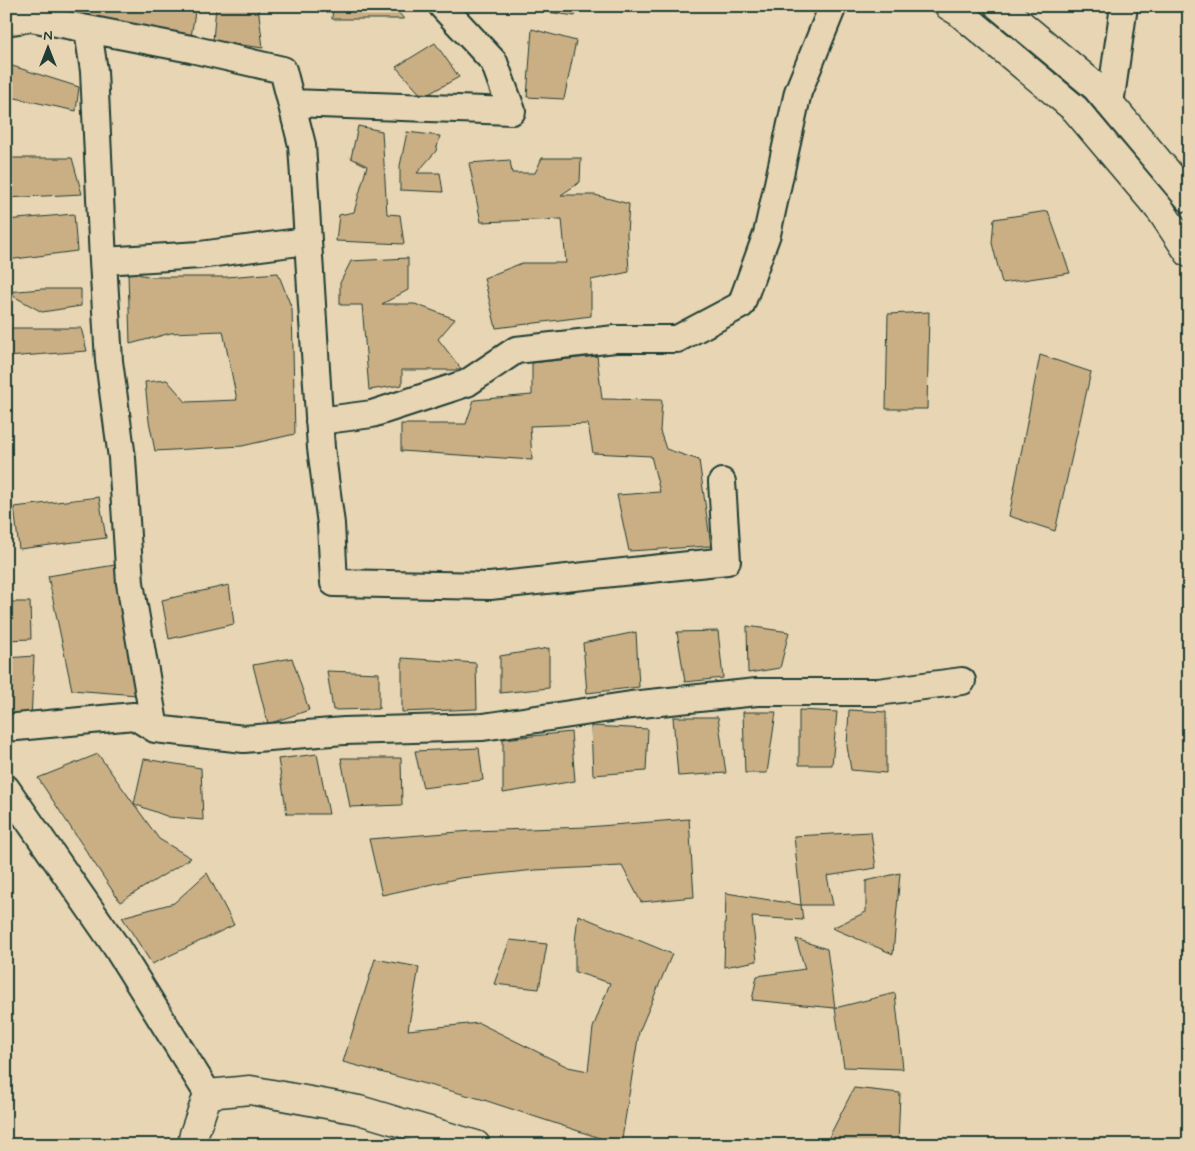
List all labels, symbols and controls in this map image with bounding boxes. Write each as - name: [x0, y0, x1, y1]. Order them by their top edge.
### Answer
- north arrow: [22, 22, 72, 72]
- text: N: [43, 27, 53, 45]

